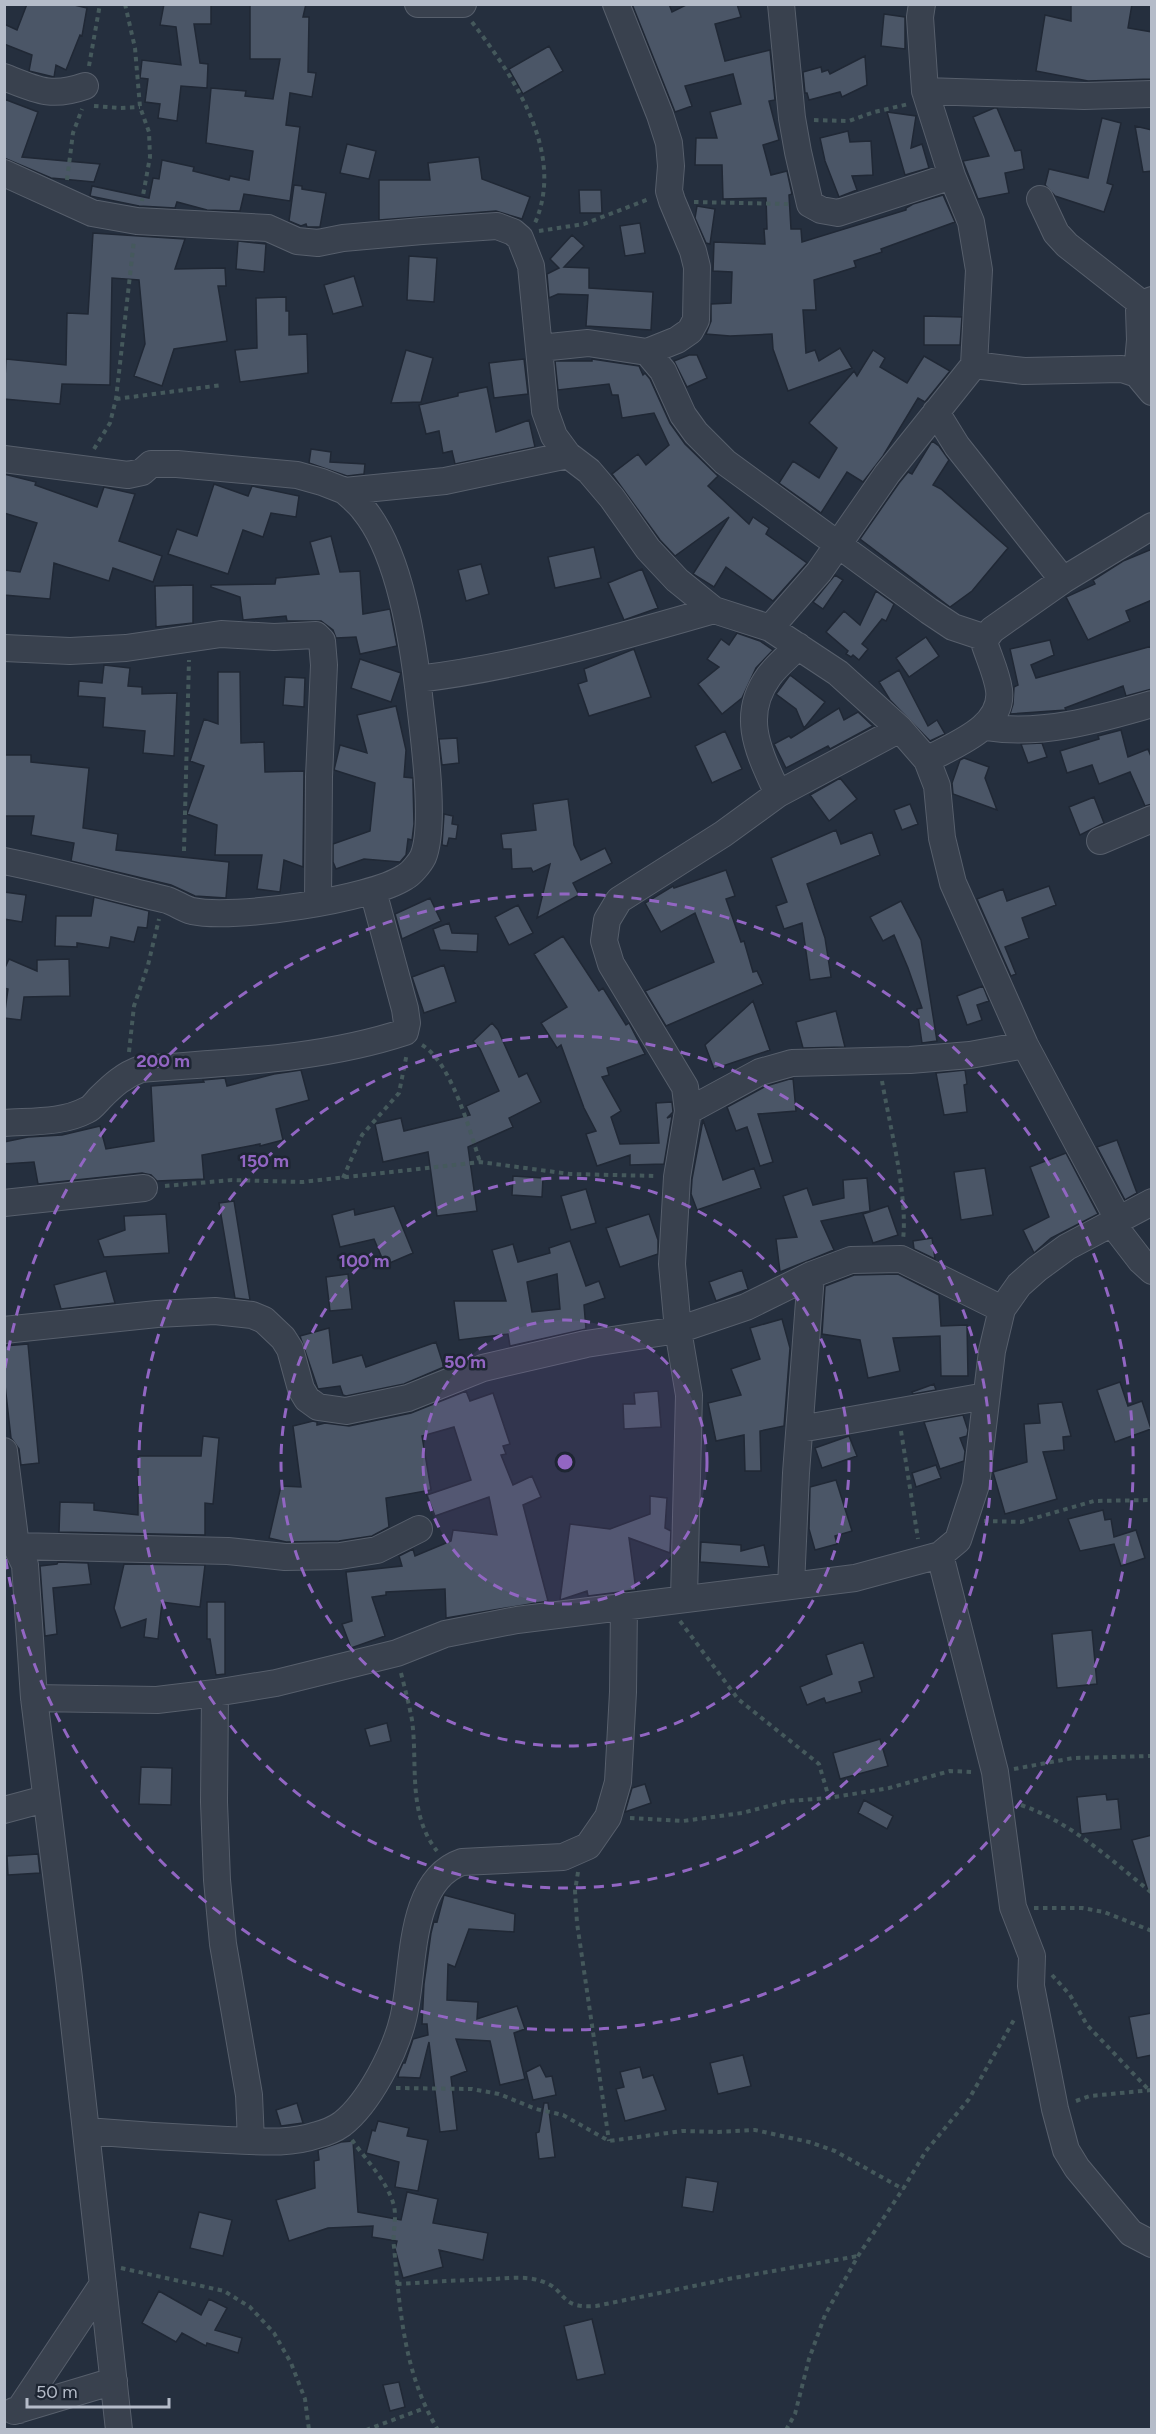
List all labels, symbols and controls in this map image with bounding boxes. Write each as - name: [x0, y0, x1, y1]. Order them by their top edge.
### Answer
- text: 200 m: [136, 1050, 190, 1072]
- text: 150 m: [239, 1150, 289, 1172]
- text: 100 m: [339, 1250, 389, 1272]
- text: 50 m: [444, 1351, 486, 1373]
- centre of rings: [555, 1452, 575, 1472]
- scale bar: [27, 2371, 170, 2409]
- text: 50 m: [36, 2381, 78, 2403]

